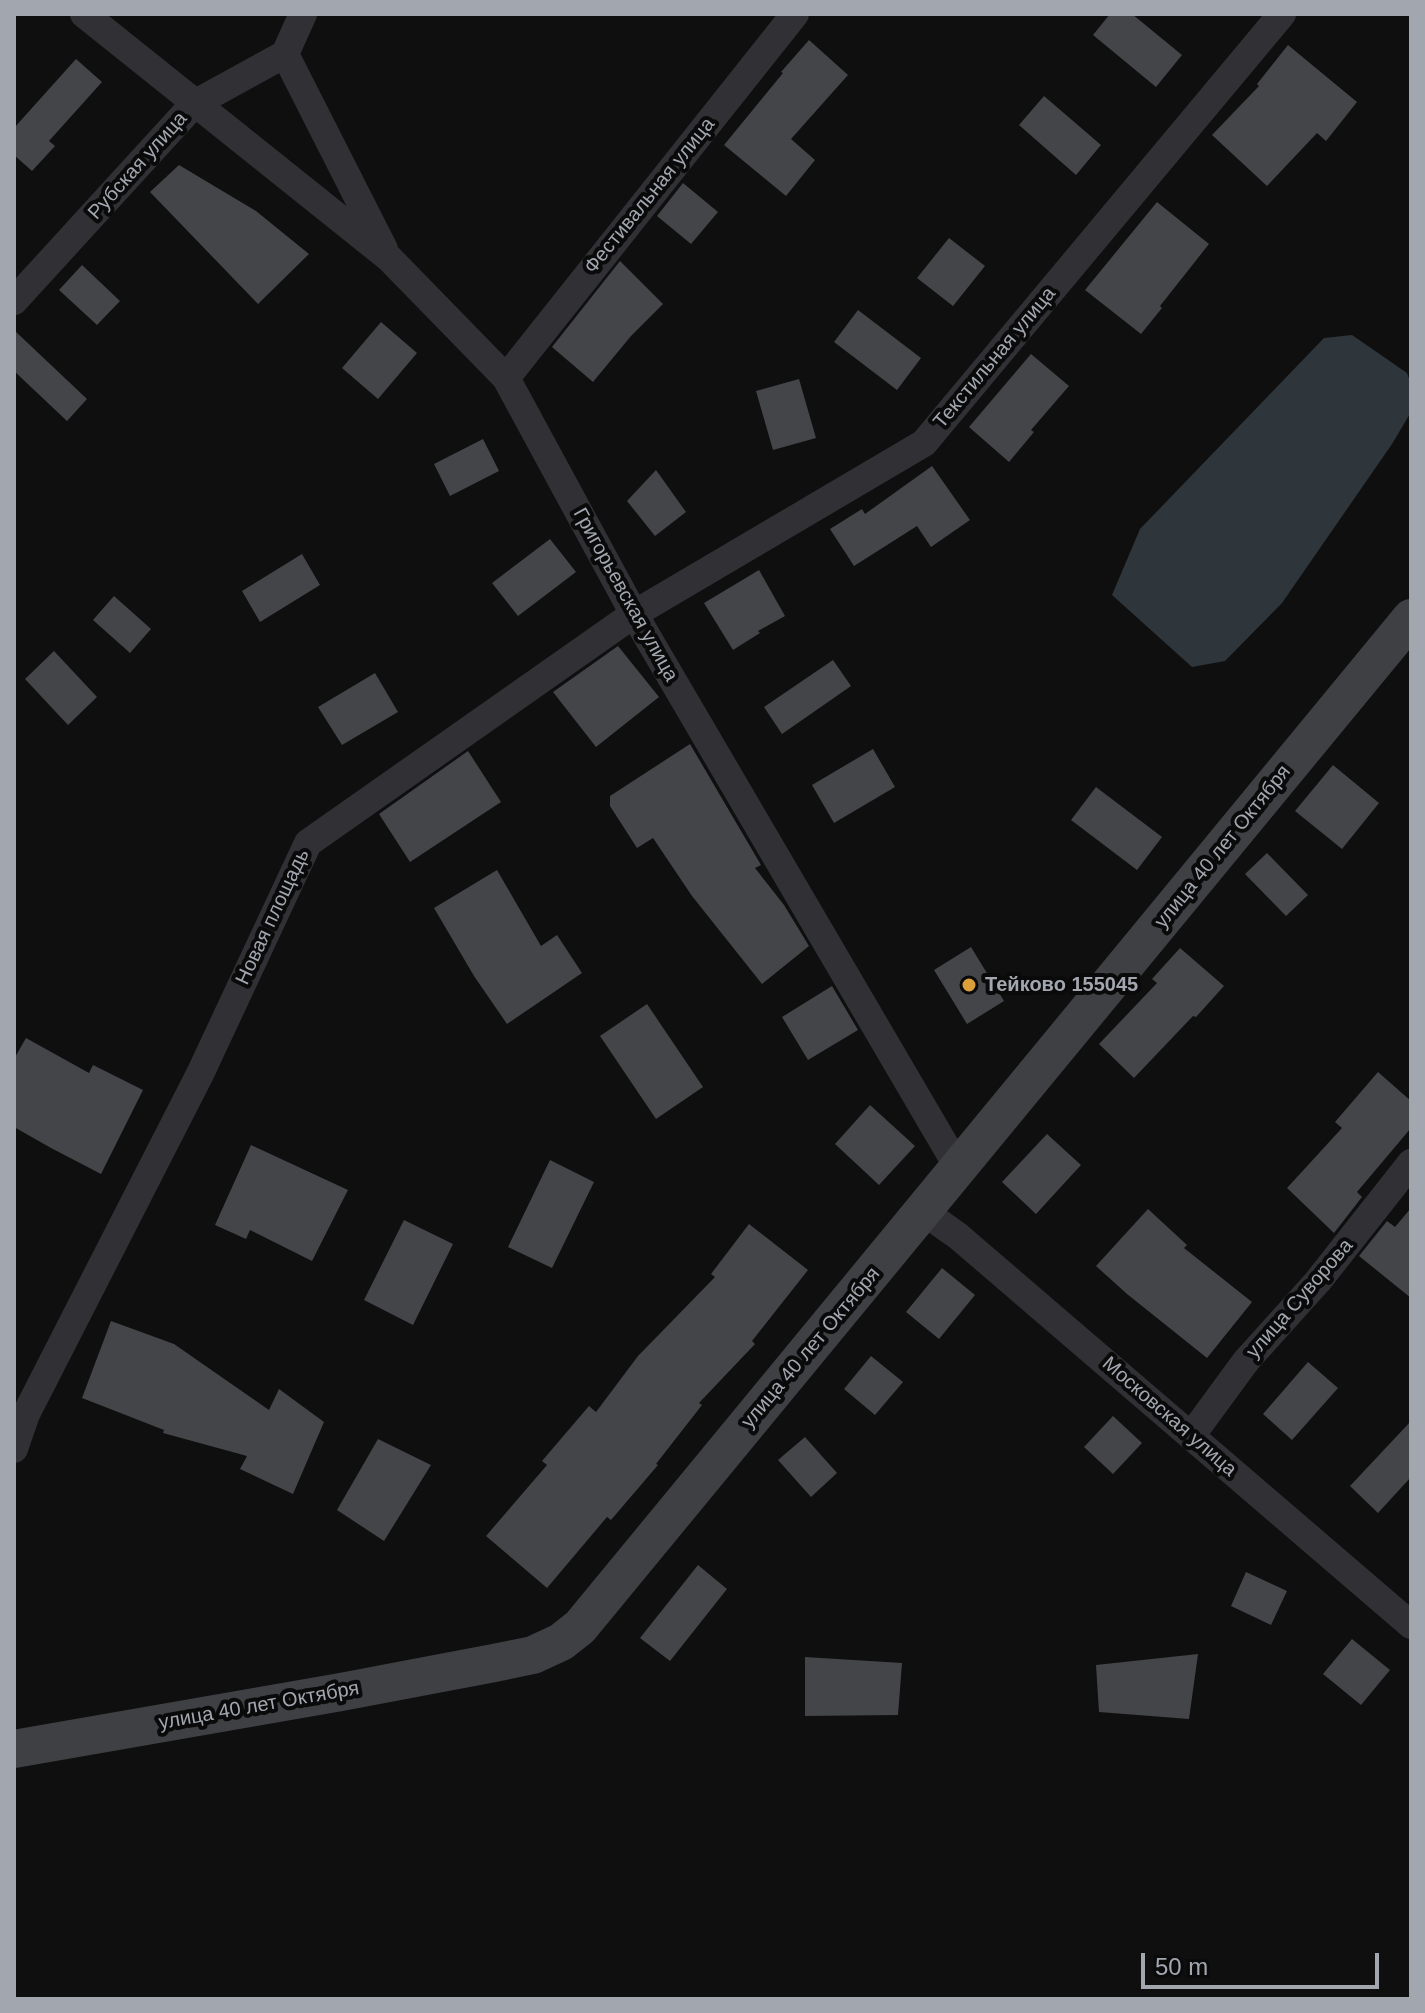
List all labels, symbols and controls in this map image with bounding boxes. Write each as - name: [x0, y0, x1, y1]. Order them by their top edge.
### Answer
- street label: Рубская улица: [83, 107, 193, 225]
- street label: Фестивальная улица: [580, 113, 720, 279]
- street label: Текстильная улица: [929, 282, 1061, 434]
- street label: Григорьевская улица: [567, 504, 683, 686]
- street label: улица 40 лет Октября: [1150, 761, 1296, 933]
- street label: Новая площадь: [231, 845, 315, 989]
- place label: Тейково 155045: [985, 973, 1138, 997]
- marker: Тейково 155045: [960, 976, 978, 994]
- street label: улица Суворова: [1242, 1234, 1358, 1364]
- street label: улица 40 лет Октября: [737, 1263, 885, 1433]
- street label: Московская улица: [1097, 1352, 1241, 1482]
- street label: улица 40 лет Октября: [157, 1677, 361, 1735]
- scale bar: [1145, 1937, 1383, 1987]
- text: 50 m: [1155, 1953, 1208, 1980]

